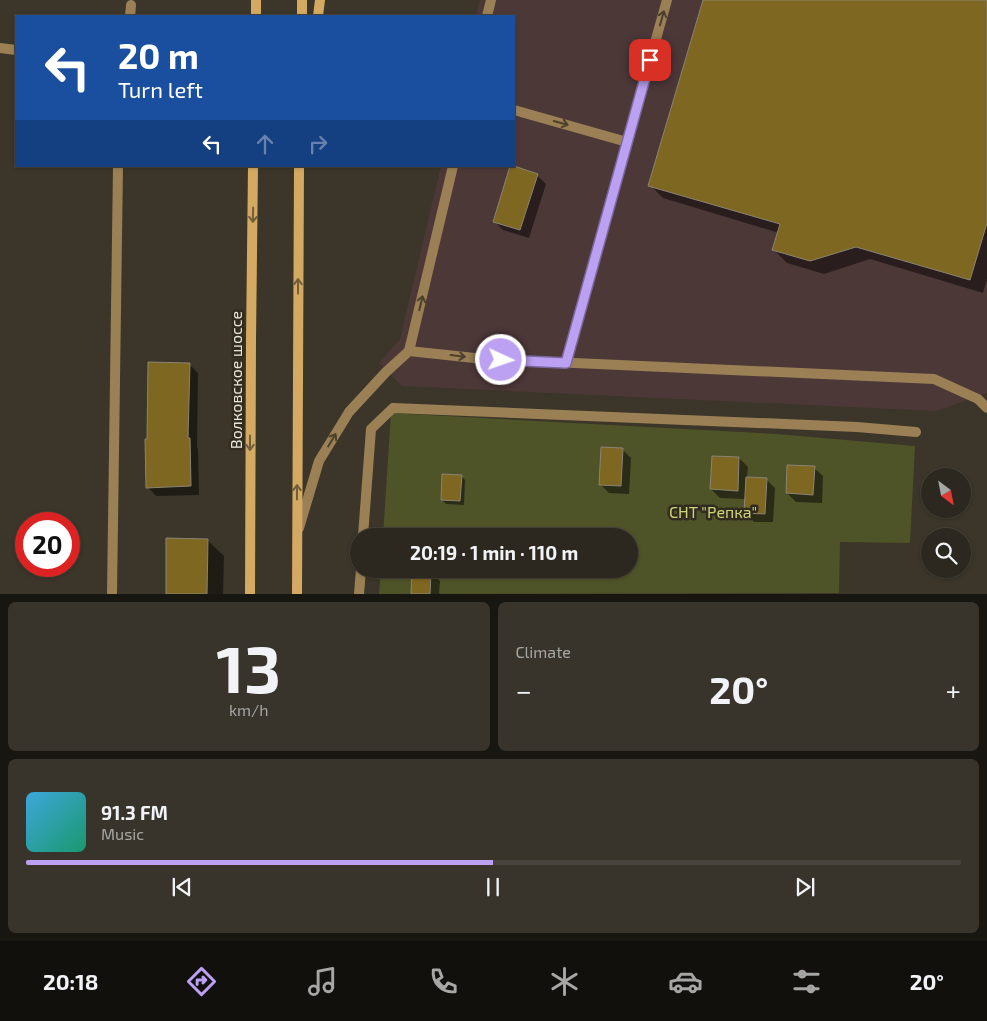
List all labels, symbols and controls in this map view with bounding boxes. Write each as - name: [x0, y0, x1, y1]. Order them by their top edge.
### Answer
- one-way arrow: [658, 11, 668, 27]
- text: 20 m: [118, 34, 199, 76]
- icon: left: [35, 35, 100, 100]
- pin: [629, 39, 671, 81]
- icon: arrive: [636, 46, 664, 74]
- text: Turn left: [118, 76, 203, 102]
- one-way arrow: [552, 118, 568, 128]
- icon: left: [198, 130, 226, 158]
- icon: ahead: [251, 130, 279, 158]
- icon: right: [304, 130, 332, 158]
- one-way arrow: [248, 206, 258, 223]
- one-way arrow: [293, 279, 303, 295]
- one-way arrow: [417, 296, 426, 312]
- street label: Волковское шоссе: [226, 311, 245, 449]
- position arrow: [474, 333, 526, 385]
- one-way arrow: [450, 351, 466, 361]
- one-way arrow: [328, 433, 338, 447]
- one-way arrow: [245, 434, 255, 450]
- north arrow: [921, 468, 971, 518]
- map controls: [921, 468, 971, 578]
- one-way arrow: [292, 485, 302, 501]
- park label: СНТ "Репка": [669, 502, 757, 521]
- speed limit sign: 20: [15, 512, 80, 577]
- button: search: [921, 528, 971, 578]
- text: 20:19 · 1 min · 110 m: [410, 541, 578, 564]
- text: 13: [216, 628, 281, 706]
- text: Climate: [516, 642, 571, 661]
- text: 20°: [709, 666, 768, 712]
- text: −: [516, 673, 532, 707]
- text: +: [946, 673, 961, 707]
- text: km/h: [229, 700, 269, 719]
- text: 91.3 FM: [101, 801, 168, 824]
- text: Music: [101, 824, 144, 843]
- icon: previous: [168, 873, 196, 901]
- icon: pause: [479, 873, 507, 901]
- icon: next: [791, 873, 819, 901]
- icon: directions: [184, 964, 219, 999]
- icon: music: [305, 964, 340, 999]
- icon: phone: [426, 964, 461, 999]
- icon: climate: [547, 964, 582, 999]
- icon: car: [668, 964, 703, 999]
- icon: filters: [789, 964, 824, 999]
- text: 20:18: [43, 968, 98, 994]
- text: 20°: [910, 968, 944, 994]

